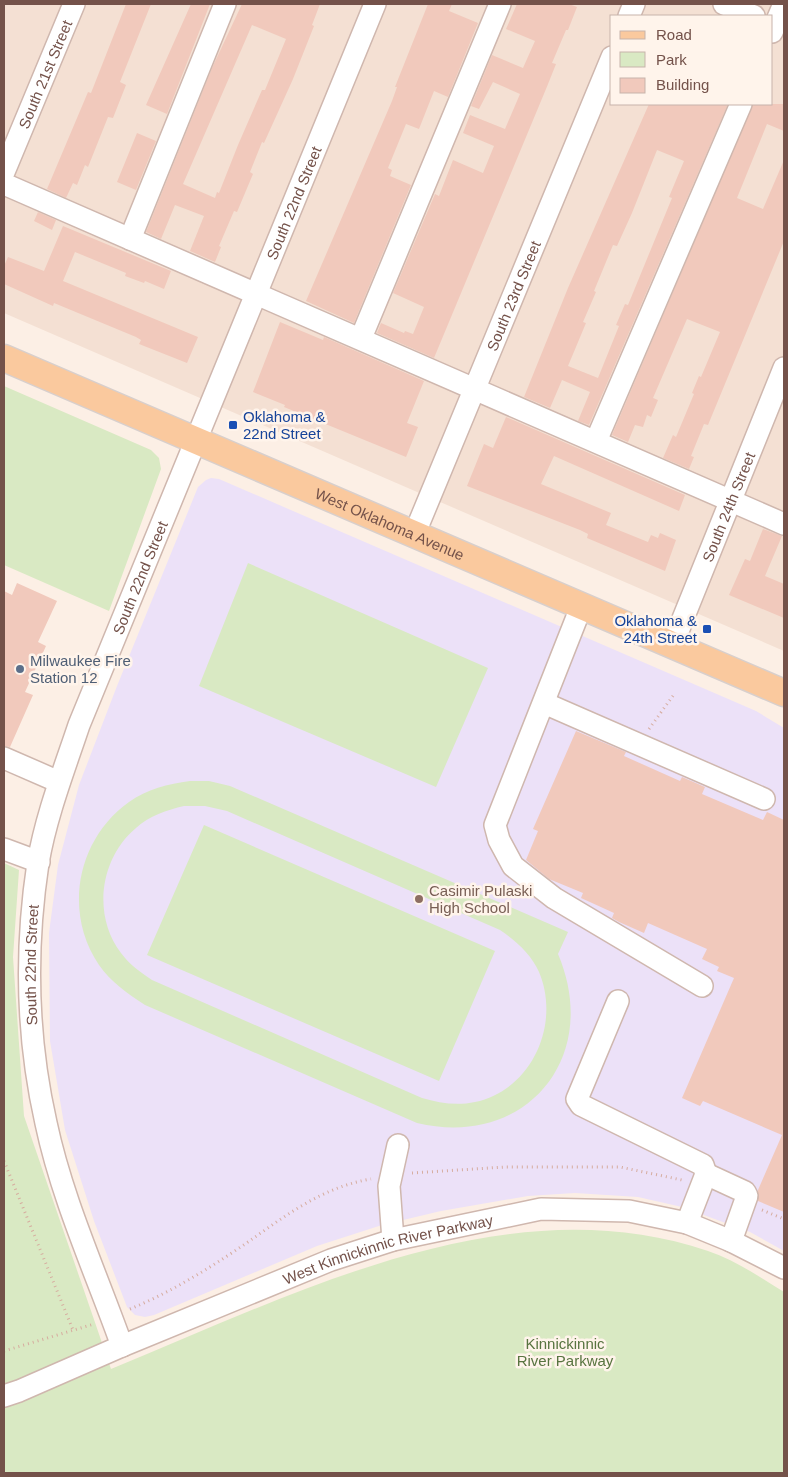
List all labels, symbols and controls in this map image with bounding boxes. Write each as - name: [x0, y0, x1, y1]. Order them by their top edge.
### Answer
- legend: [610, 15, 773, 105]
- street label: South 21st Street: [15, 17, 75, 131]
- text: Road: [656, 26, 692, 43]
- text: Park: [656, 51, 687, 68]
- text: Building: [656, 76, 709, 93]
- street label: South 22nd Street: [263, 143, 325, 262]
- street label: South 23rd Street: [483, 237, 544, 353]
- place label: Oklahoma & 22nd Street: [243, 408, 326, 442]
- marker: Oklahoma & 22nd Street: [227, 419, 239, 431]
- street label: South 24th Street: [698, 449, 758, 564]
- street label: West Oklahoma Avenue: [313, 484, 467, 563]
- street label: South 22nd Street: [109, 518, 171, 637]
- place label: Oklahoma & 24th Street: [614, 612, 698, 646]
- marker: Oklahoma & 24th Street: [701, 623, 713, 635]
- place label: Milwaukee Fire Station 12: [30, 652, 131, 686]
- marker: Milwaukee Fire Station 12: [14, 663, 26, 675]
- place label: Casimir Pulaski High School: [429, 882, 532, 916]
- marker: Casimir Pulaski High School: [413, 893, 425, 905]
- street label: South 22nd Street: [21, 903, 41, 1026]
- street label: West Kinnickinnic River Parkway: [280, 1211, 495, 1287]
- park label: Kinnickinnic River Parkway: [517, 1335, 614, 1369]

